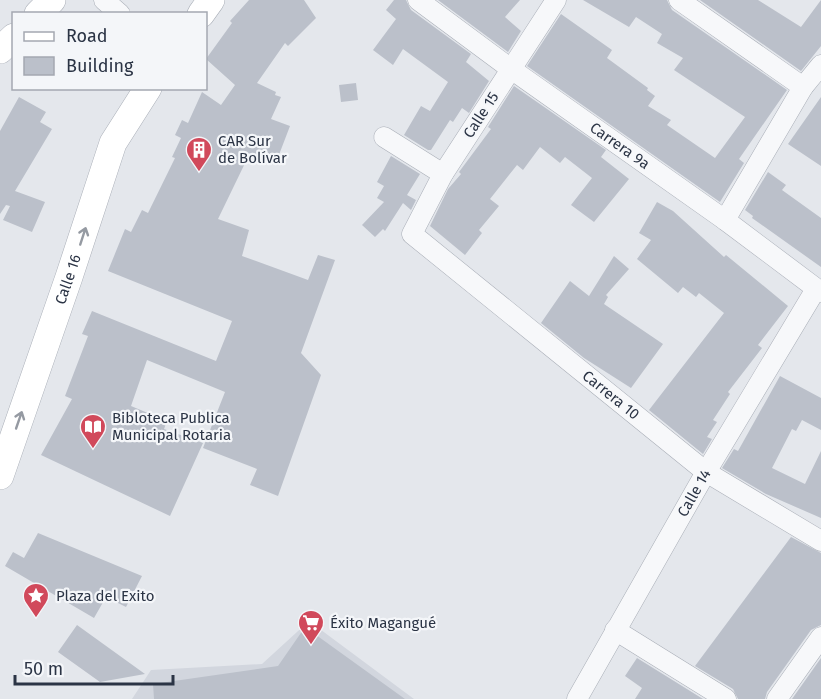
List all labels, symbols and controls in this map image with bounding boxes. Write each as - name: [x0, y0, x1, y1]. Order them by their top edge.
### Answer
- legend: [12, 12, 207, 90]
- text: Road: [66, 25, 108, 47]
- text: Building: [66, 55, 134, 77]
- street label: Calle 15: [460, 89, 502, 141]
- street label: Carrera 9a: [586, 119, 653, 173]
- place label: CAR Sur de Bolívar: [218, 132, 287, 167]
- building icon: CAR Sur de Bolívar: [184, 135, 214, 173]
- one-way arrow: [78, 227, 89, 246]
- street label: Calle 16: [51, 252, 85, 307]
- street label: Carrera 10: [579, 367, 643, 423]
- place label: Bibloteca Publica Municipal Rotaria: [112, 409, 231, 444]
- one-way arrow: [14, 411, 25, 430]
- library icon: Bibloteca Publica Municipal Rotaria: [78, 412, 108, 450]
- street label: Calle 14: [674, 466, 715, 520]
- place icon: Plaza del Exito: [21, 581, 51, 619]
- place label: Plaza del Exito: [56, 587, 155, 605]
- supermarket icon: Éxito Magangué: [296, 608, 326, 646]
- place label: Éxito Magangué: [330, 614, 436, 632]
- scale bar: [15, 648, 172, 686]
- text: 50 m: [24, 658, 63, 680]

